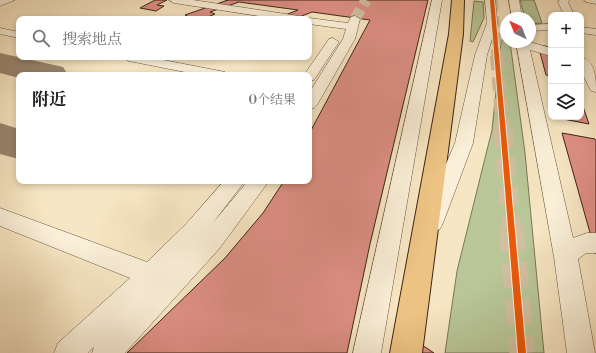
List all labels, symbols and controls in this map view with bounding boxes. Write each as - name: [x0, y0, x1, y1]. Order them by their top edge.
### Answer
- north arrow: [500, 12, 536, 48]
- map controls: [548, 12, 584, 120]
- button: +: [548, 12, 584, 48]
- search box: [16, 16, 312, 60]
- icon: search: [30, 27, 52, 49]
- text: 搜索地点: [62, 30, 122, 49]
- button: −: [548, 48, 584, 84]
- button: layers: [548, 84, 584, 120]
- text: 附近: [32, 89, 66, 111]
- text: 0个结果: [248, 92, 296, 108]

